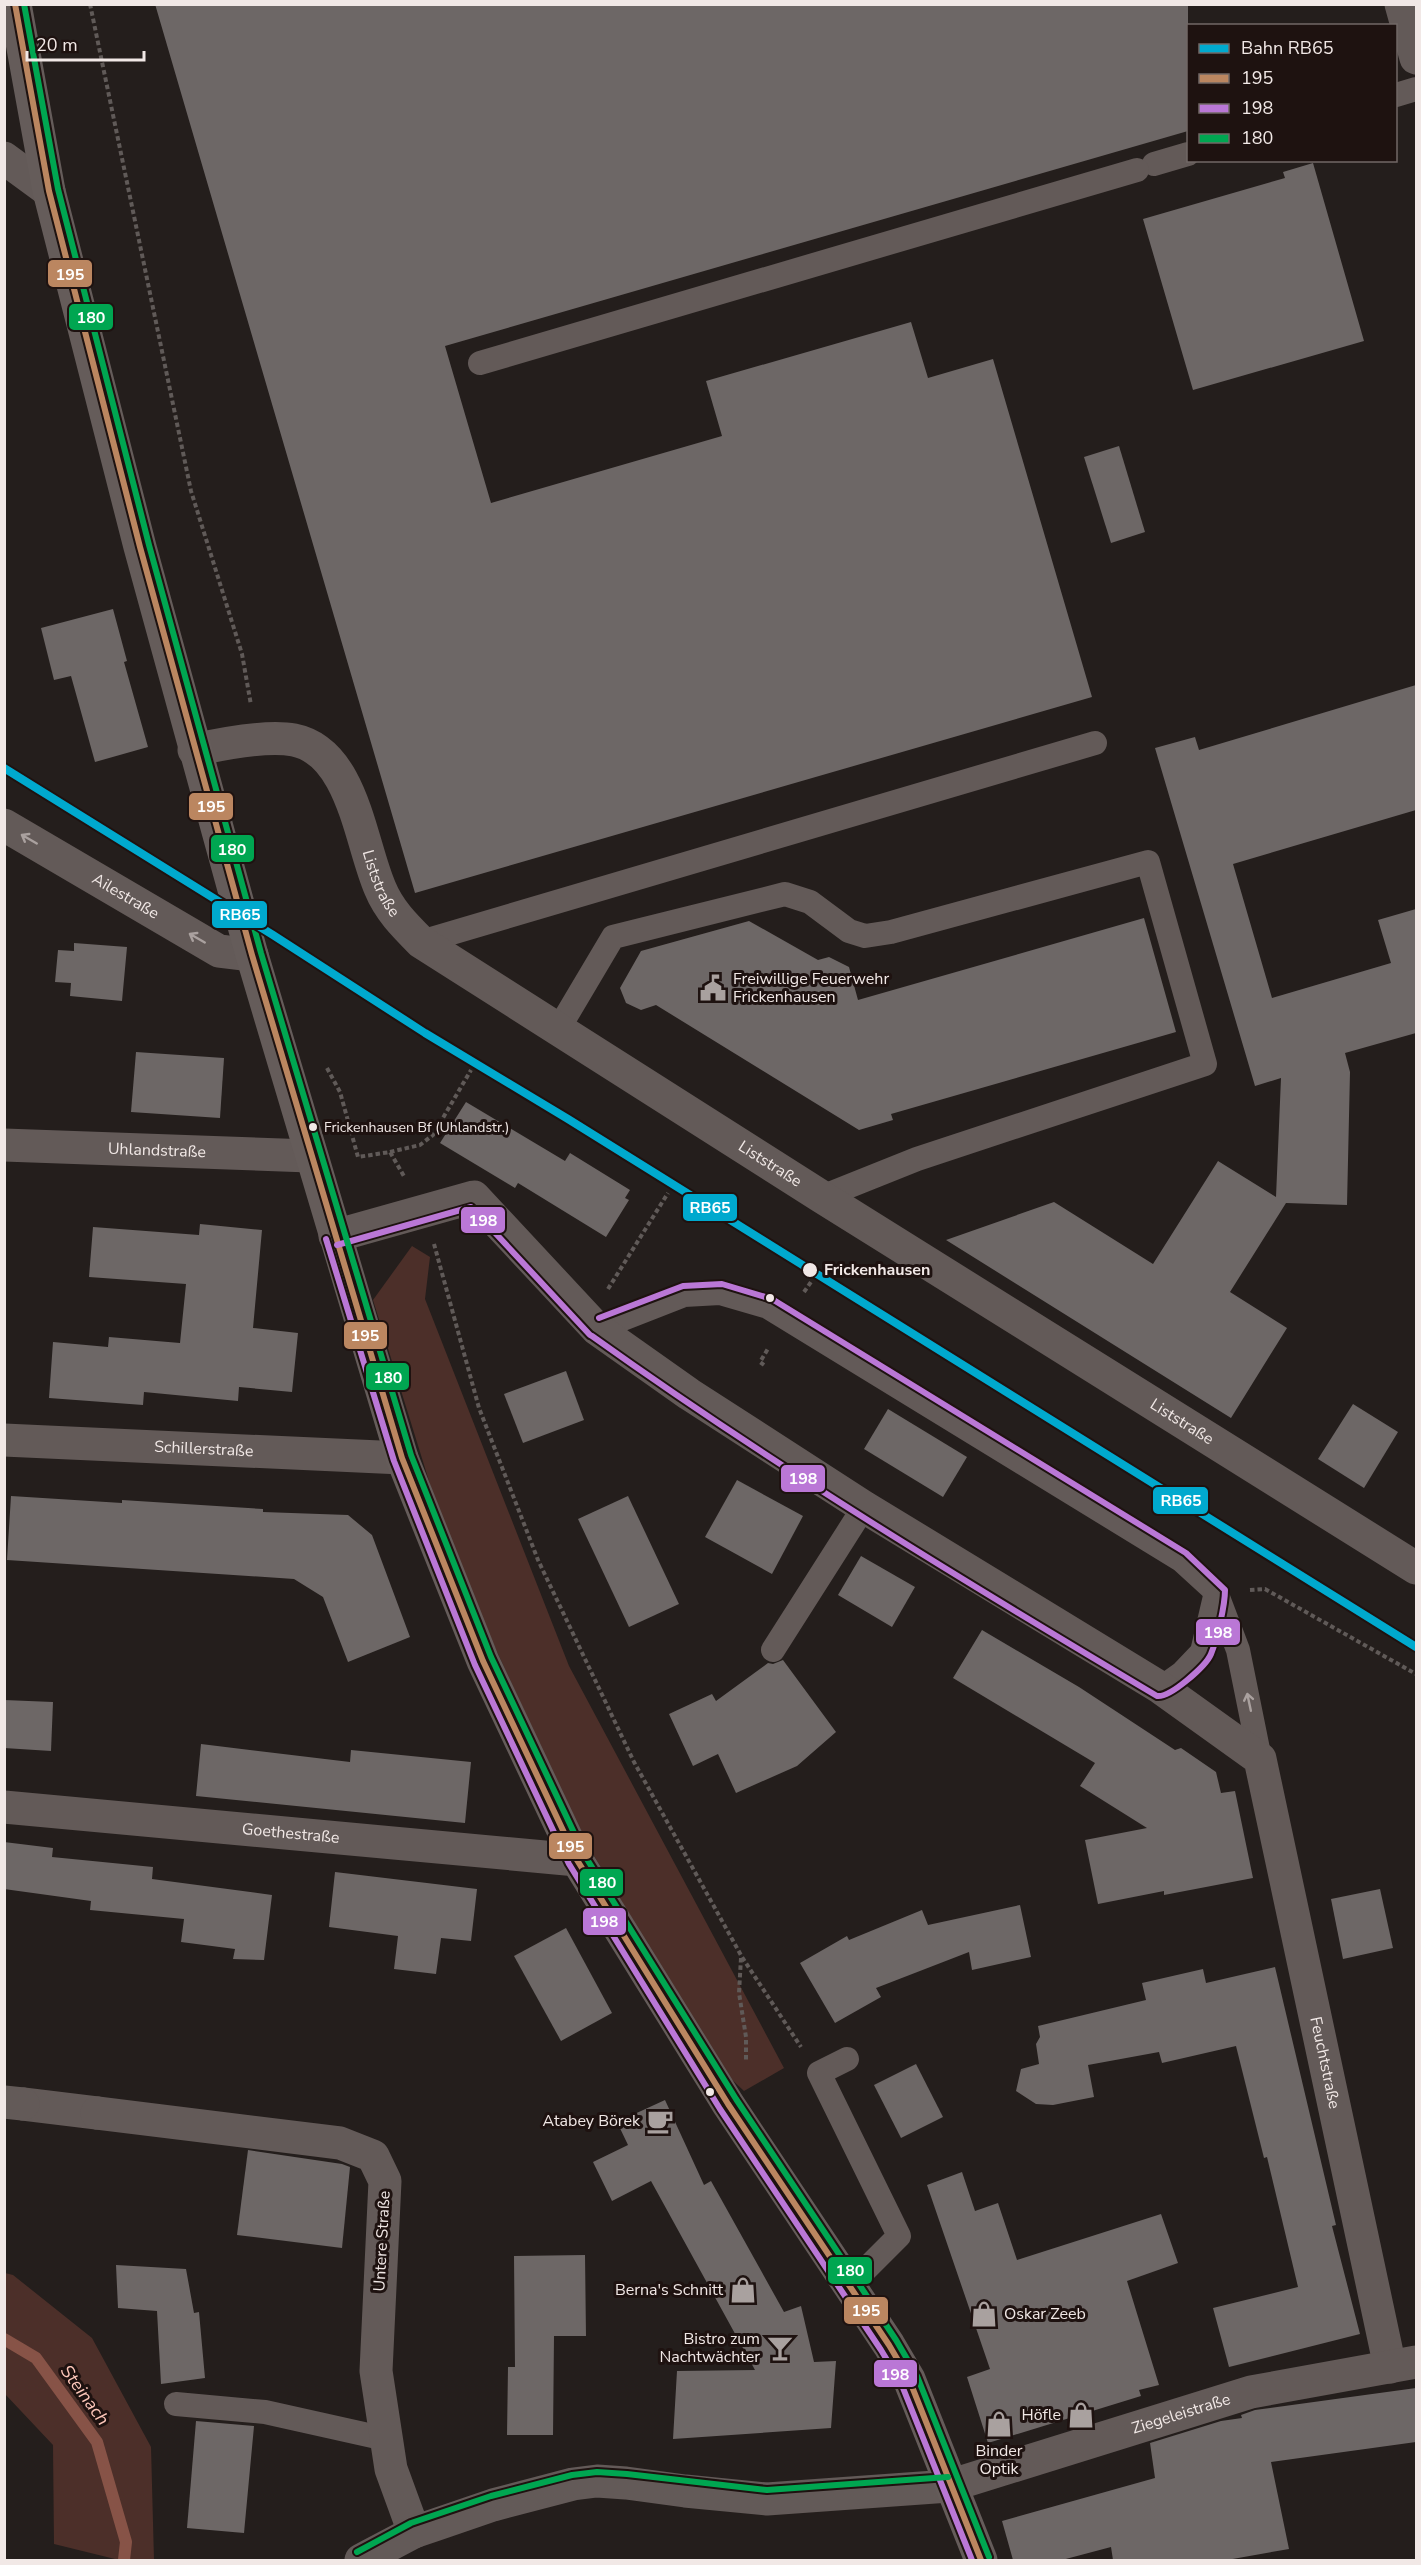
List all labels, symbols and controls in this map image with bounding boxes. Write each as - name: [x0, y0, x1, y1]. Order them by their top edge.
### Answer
- scale bar: [27, 24, 144, 62]
- legend: [1187, 24, 1397, 162]
- text: 20 m: [36, 33, 78, 57]
- text: Bahn RB65: [1241, 36, 1334, 60]
- text: 195: [1241, 66, 1273, 90]
- text: 198: [1241, 96, 1273, 120]
- text: 180: [1241, 126, 1273, 150]
- line badge: 195: [47, 259, 93, 288]
- text: 195: [56, 264, 84, 286]
- line badge: 180: [68, 303, 114, 331]
- text: 180: [77, 307, 105, 329]
- line badge: 195: [188, 792, 234, 821]
- text: 195: [197, 796, 225, 818]
- one-way arrow: [20, 833, 37, 845]
- line badge: 180: [210, 834, 255, 863]
- text: 180: [218, 839, 246, 861]
- street label: Liststraße: [357, 847, 405, 922]
- street label: Ailestraße: [88, 868, 163, 925]
- line badge: RB65: [211, 900, 268, 929]
- text: RB65: [219, 904, 261, 926]
- one-way arrow: [189, 931, 206, 943]
- place label: Freiwillige Feuerwehr Frickenhausen: [733, 968, 889, 1008]
- public building icon: Freiwillige Feuerwehr Frickenhausen: [698, 973, 728, 1003]
- place label: Frickenhausen Bf (Uhlandstr.): [324, 1118, 509, 1137]
- marker: Frickenhausen Bf (Uhlandstr.): [307, 1121, 319, 1133]
- street label: Liststraße: [734, 1135, 806, 1192]
- street label: Uhlandstraße: [107, 1138, 206, 1163]
- line badge: RB65: [682, 1193, 738, 1222]
- text: RB65: [689, 1197, 731, 1219]
- line badge: 198: [460, 1206, 506, 1234]
- text: 198: [469, 1210, 497, 1232]
- place label: Frickenhausen: [824, 1259, 930, 1281]
- marker: Frickenhausen: [801, 1261, 819, 1279]
- unlabelled marker: [764, 1292, 776, 1304]
- line badge: 195: [343, 1321, 388, 1350]
- text: 195: [351, 1325, 379, 1347]
- line badge: 180: [365, 1362, 410, 1391]
- text: 180: [374, 1367, 402, 1389]
- street label: Liststraße: [1146, 1394, 1218, 1450]
- street label: Schillerstraße: [154, 1436, 254, 1462]
- line badge: 198: [780, 1464, 826, 1493]
- text: 198: [789, 1468, 817, 1490]
- line badge: RB65: [1152, 1486, 1209, 1515]
- text: RB65: [1160, 1490, 1202, 1512]
- line badge: 198: [1195, 1618, 1241, 1646]
- text: 198: [1204, 1622, 1232, 1644]
- one-way arrow: [1242, 1692, 1254, 1711]
- street label: Goethestraße: [241, 1818, 341, 1849]
- line badge: 195: [548, 1832, 593, 1860]
- text: 195: [556, 1836, 584, 1858]
- line badge: 180: [579, 1868, 624, 1897]
- text: 180: [588, 1872, 616, 1894]
- line badge: 198: [582, 1907, 627, 1936]
- text: 198: [590, 1911, 618, 1933]
- street label: Feuchtstraße: [1304, 2015, 1346, 2111]
- unlabelled marker: [704, 2086, 716, 2098]
- cafe icon: Atabey Börek: [645, 2106, 675, 2136]
- place label: Atabey Börek: [543, 2110, 641, 2132]
- street label: Untere Straße: [368, 2190, 396, 2292]
- line badge: 180: [827, 2256, 873, 2285]
- text: 180: [836, 2260, 864, 2282]
- shop icon: Berna's Schnitt: [728, 2275, 758, 2305]
- place label: Berna's Schnitt: [615, 2279, 723, 2301]
- line badge: 195: [843, 2296, 889, 2325]
- shop icon: Oskar Zeeb: [969, 2299, 999, 2329]
- text: 195: [852, 2300, 880, 2322]
- place label: Oskar Zeeb: [1004, 2303, 1086, 2325]
- place label: Bistro zum Nachtwächter: [659, 2328, 760, 2368]
- bar icon: Bistro zum Nachtwächter: [765, 2333, 795, 2363]
- line badge: 198: [873, 2359, 918, 2388]
- water label: Steinach: [55, 2360, 115, 2430]
- text: 198: [881, 2364, 909, 2386]
- street label: Ziegeleistraße: [1129, 2388, 1233, 2439]
- shop icon: Höfle: [1066, 2400, 1096, 2430]
- place label: Höfle: [1022, 2404, 1061, 2426]
- shop icon: Binder Optik: [984, 2409, 1014, 2439]
- place label: Binder Optik: [975, 2440, 1023, 2480]

